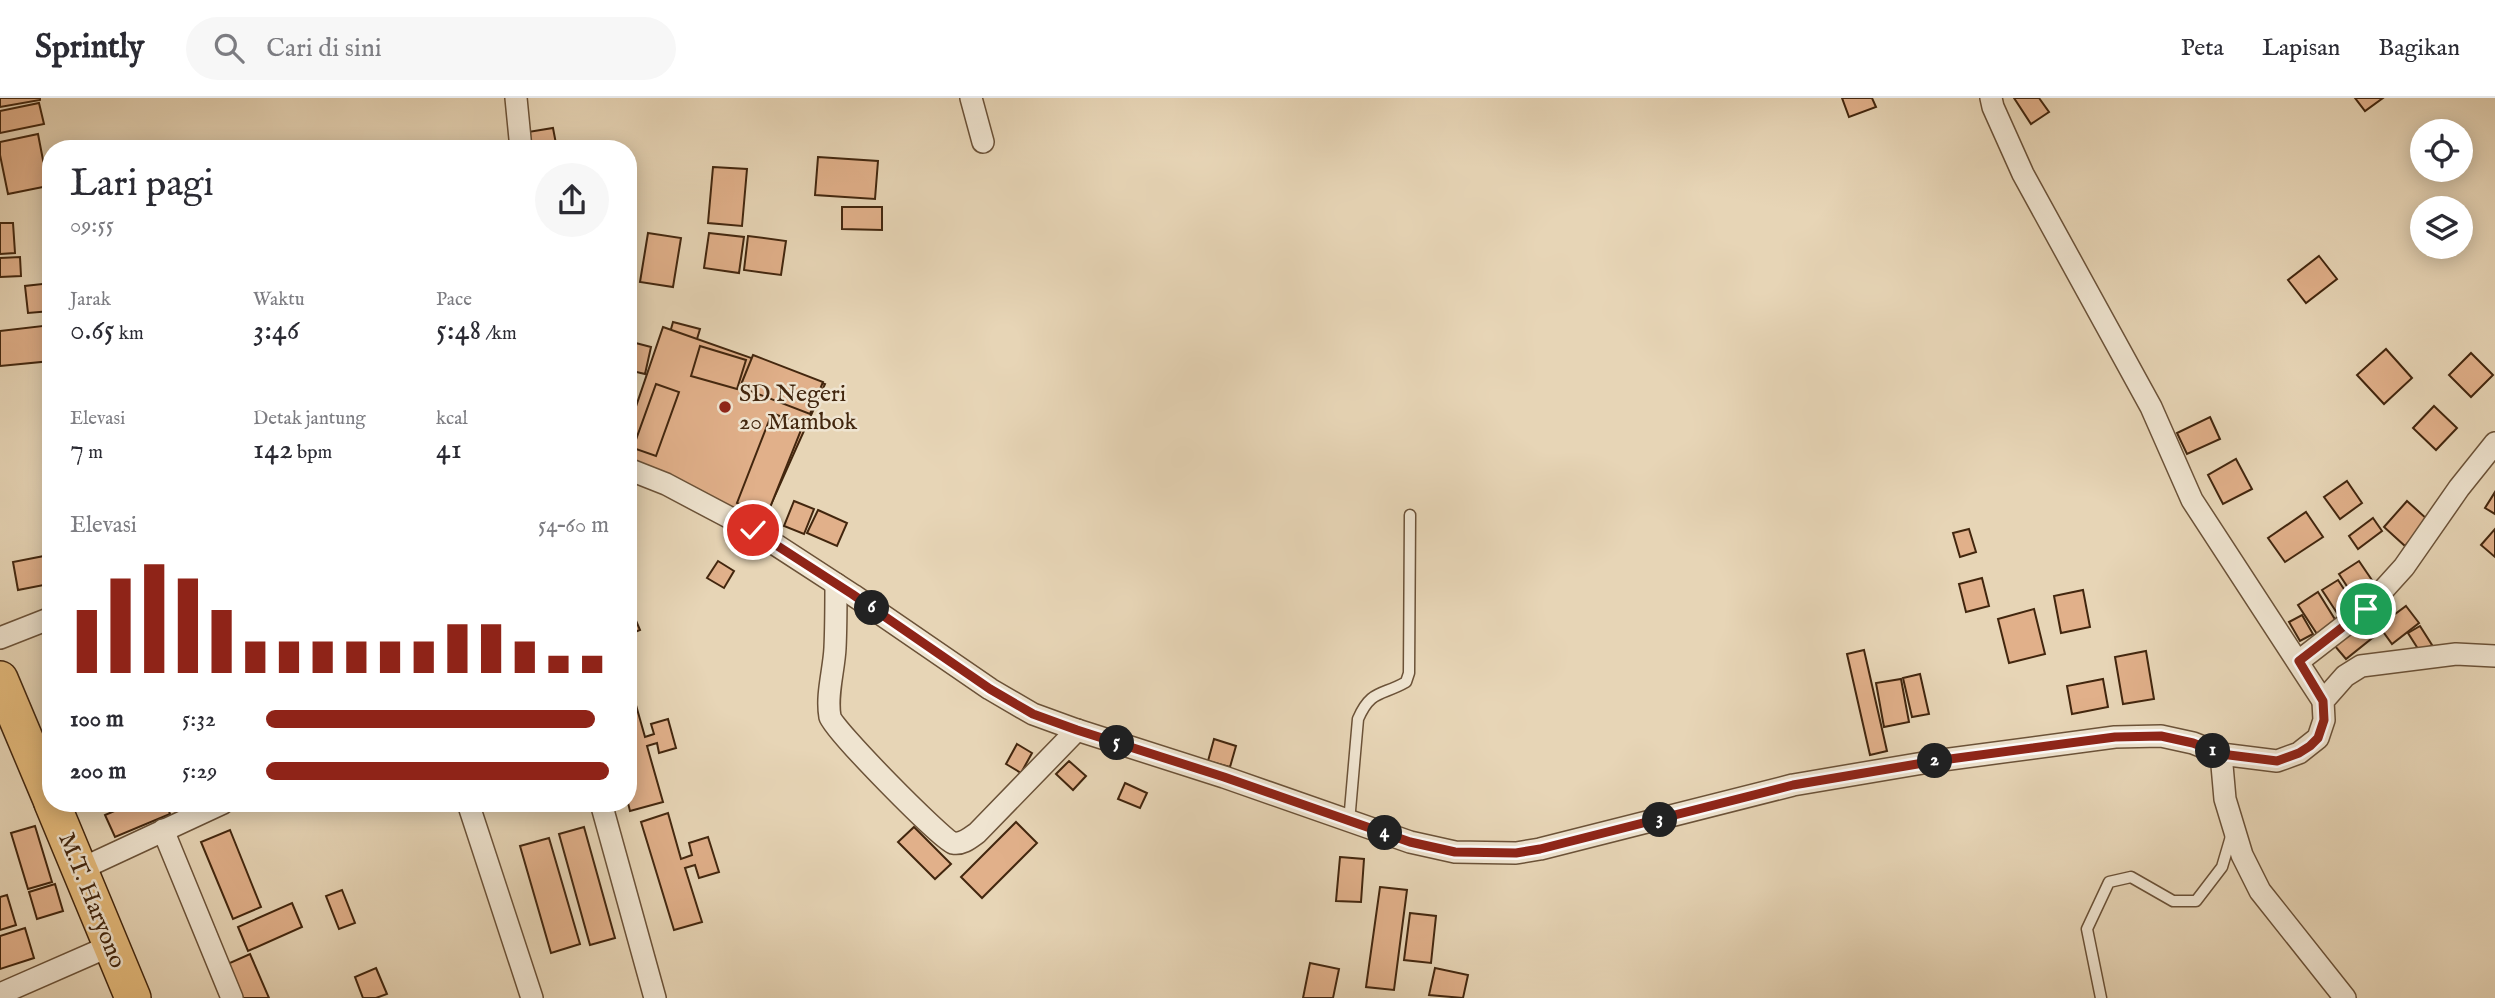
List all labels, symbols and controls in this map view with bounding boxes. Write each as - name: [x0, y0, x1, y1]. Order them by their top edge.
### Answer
- search box: [186, 17, 676, 80]
- text: Sprintly: [35, 27, 144, 69]
- icon: search: [210, 29, 248, 67]
- text: Cari di sini: [266, 32, 382, 65]
- text: Peta: [2181, 33, 2224, 64]
- text: Lapisan: [2262, 33, 2340, 64]
- text: Bagikan: [2378, 33, 2460, 64]
- map controls: [2410, 119, 2473, 259]
- button: locate: [2410, 119, 2473, 182]
- text: Lari pagi: [70, 161, 214, 209]
- button: share: [535, 163, 609, 237]
- button: layers: [2410, 196, 2473, 259]
- text: 09:55: [70, 211, 114, 240]
- text: Jarak: [70, 288, 111, 312]
- text: Waktu: [253, 288, 305, 312]
- text: Pace: [436, 288, 472, 312]
- text: 0.65: [70, 312, 115, 350]
- text: 3:46: [253, 312, 299, 350]
- text: 5:48: [436, 312, 481, 350]
- text: km: [115, 322, 144, 346]
- text: /km: [481, 322, 517, 346]
- place label: SD Negeri 20 Mambok: [739, 379, 857, 438]
- marker: SD Negeri 20 Mambok: [717, 399, 733, 415]
- text: Elevasi: [70, 407, 125, 431]
- text: Detak jantung: [253, 407, 366, 431]
- text: kcal: [436, 407, 468, 431]
- text: 7: [70, 431, 84, 469]
- text: 142: [253, 431, 293, 469]
- text: 41: [436, 431, 462, 469]
- text: m: [84, 441, 103, 465]
- text: bpm: [293, 441, 332, 465]
- pin: [723, 500, 783, 560]
- text: Elevasi: [70, 511, 137, 540]
- text: 54–60 m: [538, 511, 609, 540]
- icon: check: [734, 511, 772, 549]
- pin: [2336, 579, 2396, 639]
- pin: 6: [854, 590, 890, 626]
- icon: arrive: [2347, 590, 2385, 628]
- text: 6: [867, 595, 876, 619]
- text: 100 m: [70, 705, 124, 734]
- text: 5:32: [182, 705, 216, 734]
- pin: 5: [1100, 726, 1134, 760]
- text: 5: [1113, 730, 1120, 754]
- pin: 1: [2196, 734, 2230, 768]
- text: 1: [2209, 738, 2216, 762]
- pin: 2: [1918, 744, 1952, 778]
- text: 2: [1930, 748, 1939, 772]
- text: 200 m: [70, 757, 126, 786]
- text: 5:29: [182, 757, 217, 786]
- pin: 3: [1642, 802, 1678, 838]
- text: 3: [1656, 807, 1663, 831]
- pin: 4: [1368, 816, 1402, 850]
- text: 4: [1380, 820, 1389, 844]
- street label: M.T. Haryono: [50, 828, 133, 973]

